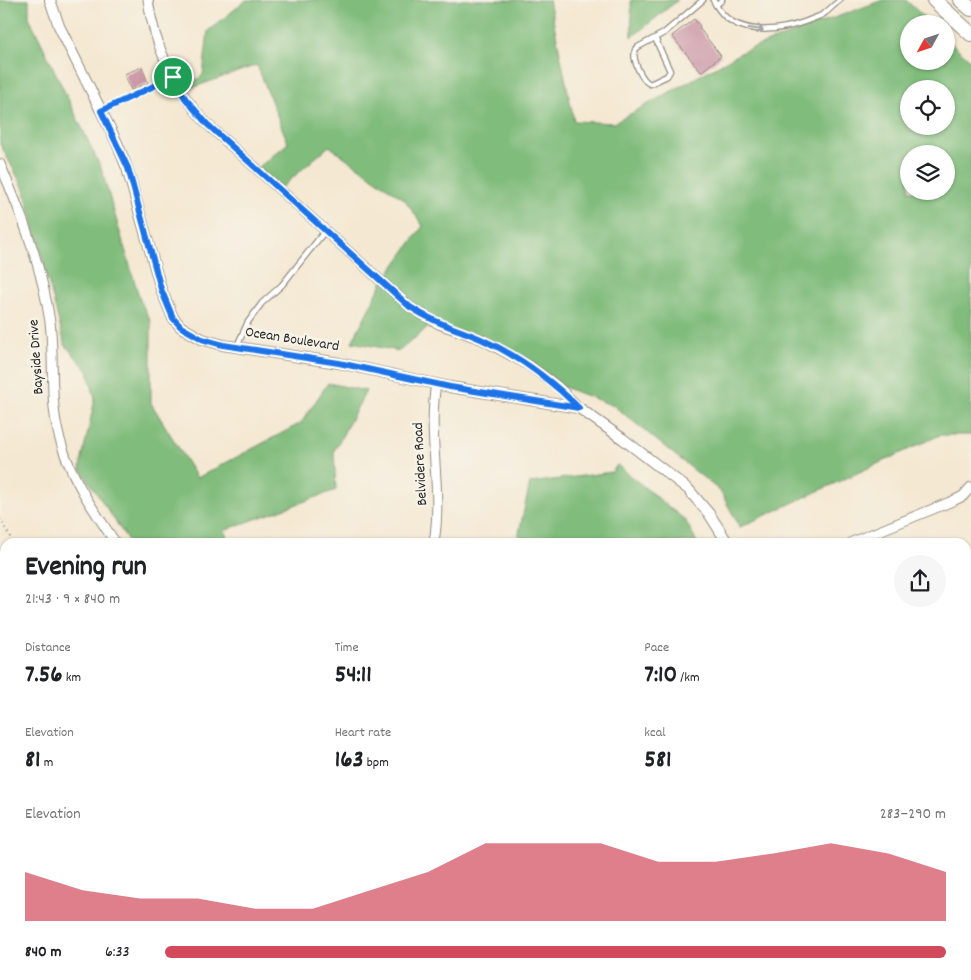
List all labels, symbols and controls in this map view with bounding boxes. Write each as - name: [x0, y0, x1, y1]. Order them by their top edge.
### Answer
- north arrow: [900, 15, 955, 70]
- map controls: [900, 15, 955, 200]
- one-way arrow: [747, 24, 763, 34]
- pin: [152, 56, 194, 98]
- icon: arrive: [159, 63, 187, 91]
- button: locate: [900, 80, 955, 135]
- button: layers: [900, 145, 955, 200]
- street label: Bayside Drive: [23, 318, 51, 395]
- street label: Ocean Boulevard: [243, 322, 341, 358]
- street label: Belvidere Road: [408, 422, 434, 506]
- text: Evening run: [25, 549, 147, 589]
- button: share: [894, 555, 946, 607]
- text: 21:43 · 9 × 840 m: [25, 588, 120, 611]
- text: Distance: [25, 638, 71, 658]
- text: Time: [335, 638, 359, 658]
- text: Pace: [644, 638, 669, 658]
- text: 7.56: [25, 658, 63, 694]
- text: 54:11: [335, 658, 372, 694]
- text: 7:10: [644, 658, 677, 694]
- text: km: [63, 668, 81, 688]
- text: /km: [677, 668, 700, 688]
- text: Elevation: [25, 723, 74, 743]
- text: Heart rate: [335, 723, 391, 743]
- text: kcal: [644, 723, 666, 743]
- text: 81: [25, 743, 41, 779]
- text: 163: [335, 743, 363, 779]
- text: 581: [644, 743, 671, 779]
- text: m: [41, 753, 53, 773]
- text: bpm: [363, 753, 389, 773]
- text: Elevation: [25, 803, 81, 826]
- text: 283–290 m: [880, 803, 946, 826]
- text: 840 m: [25, 941, 61, 964]
- text: 6:33: [105, 941, 130, 964]

